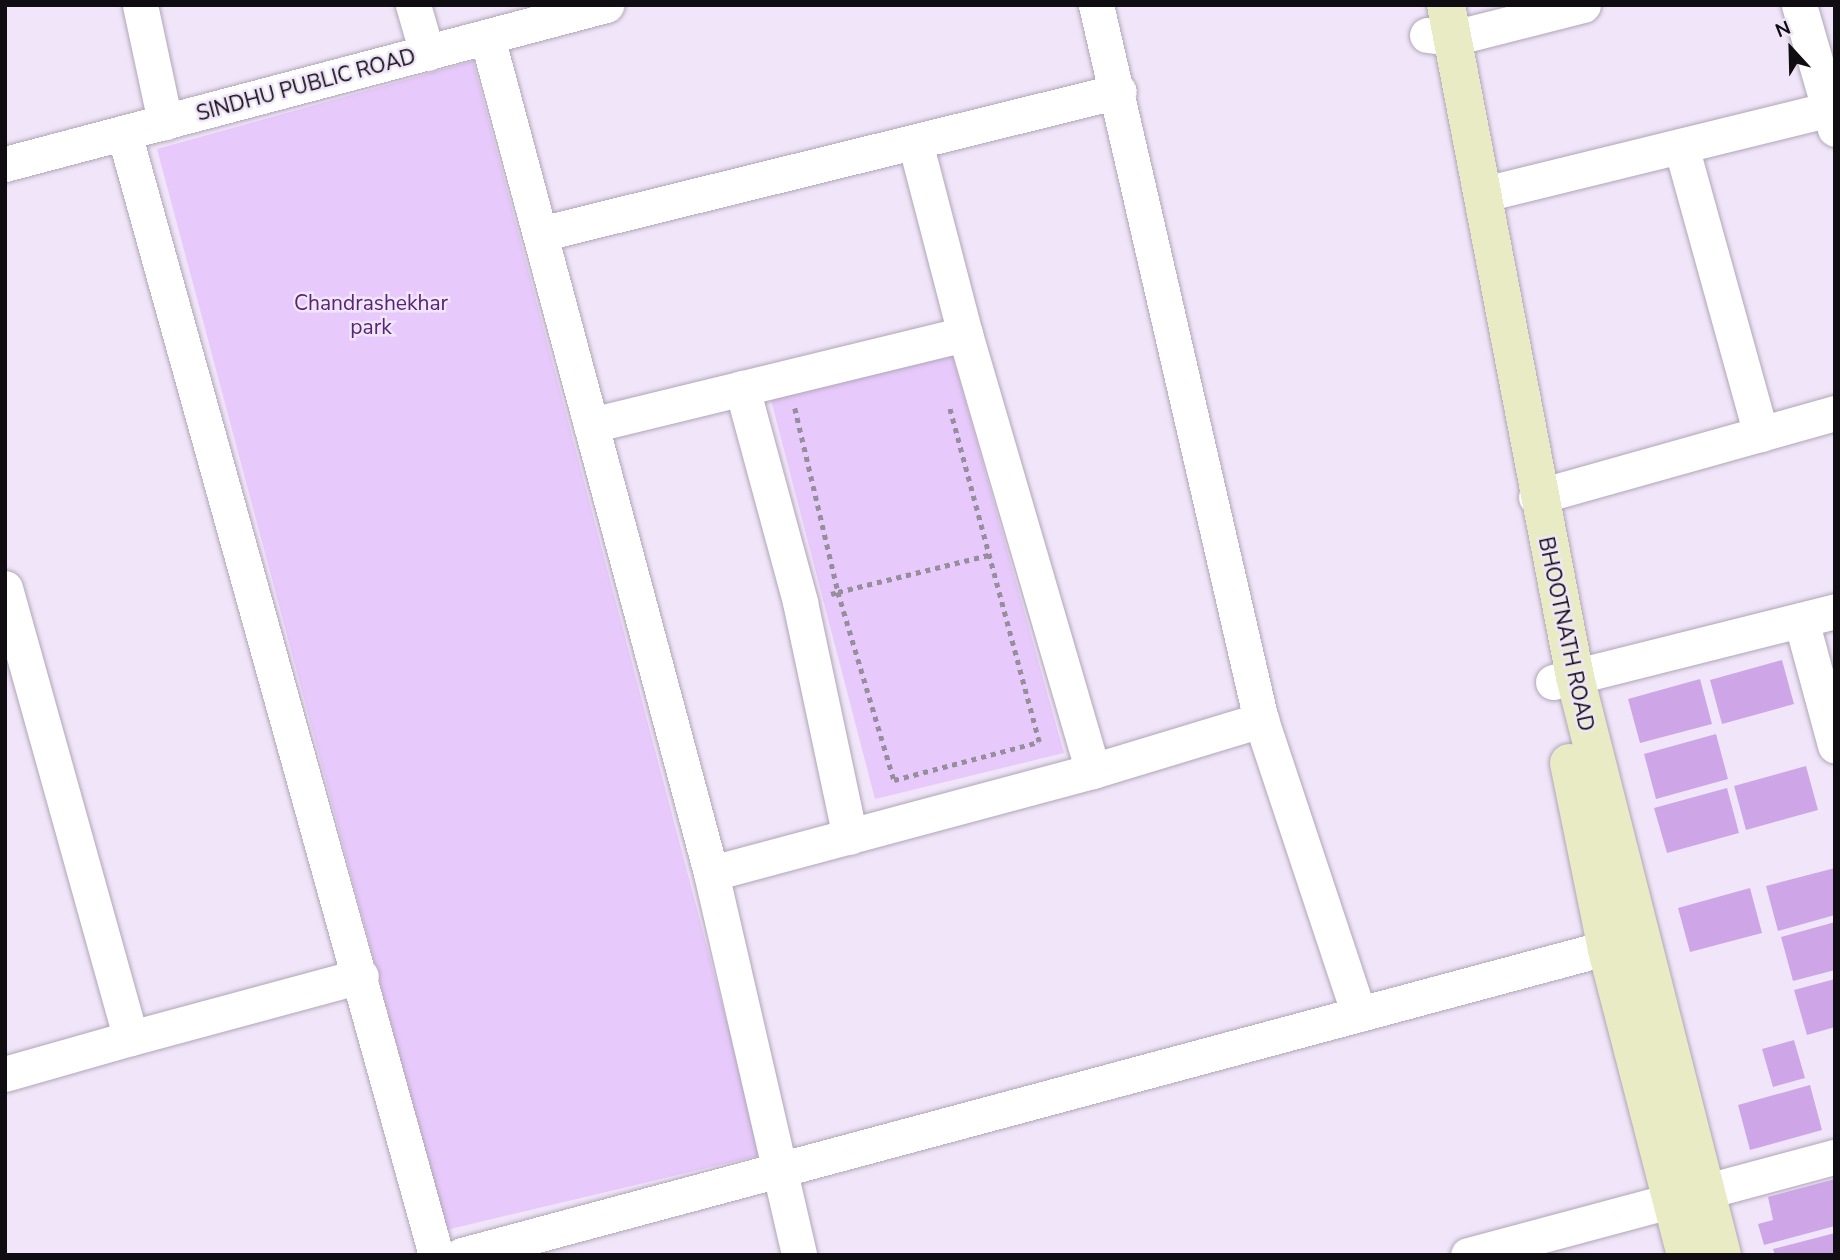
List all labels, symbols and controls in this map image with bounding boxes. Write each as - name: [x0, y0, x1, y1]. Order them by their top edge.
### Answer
- north arrow: [1756, 14, 1826, 84]
- text: N: [1772, 15, 1795, 44]
- street label: SINDHU PUBLIC ROAD: [194, 44, 418, 126]
- park label: Chandrashekhar park: [294, 290, 448, 340]
- street label: BHOOTNATH ROAD: [1533, 535, 1599, 733]

